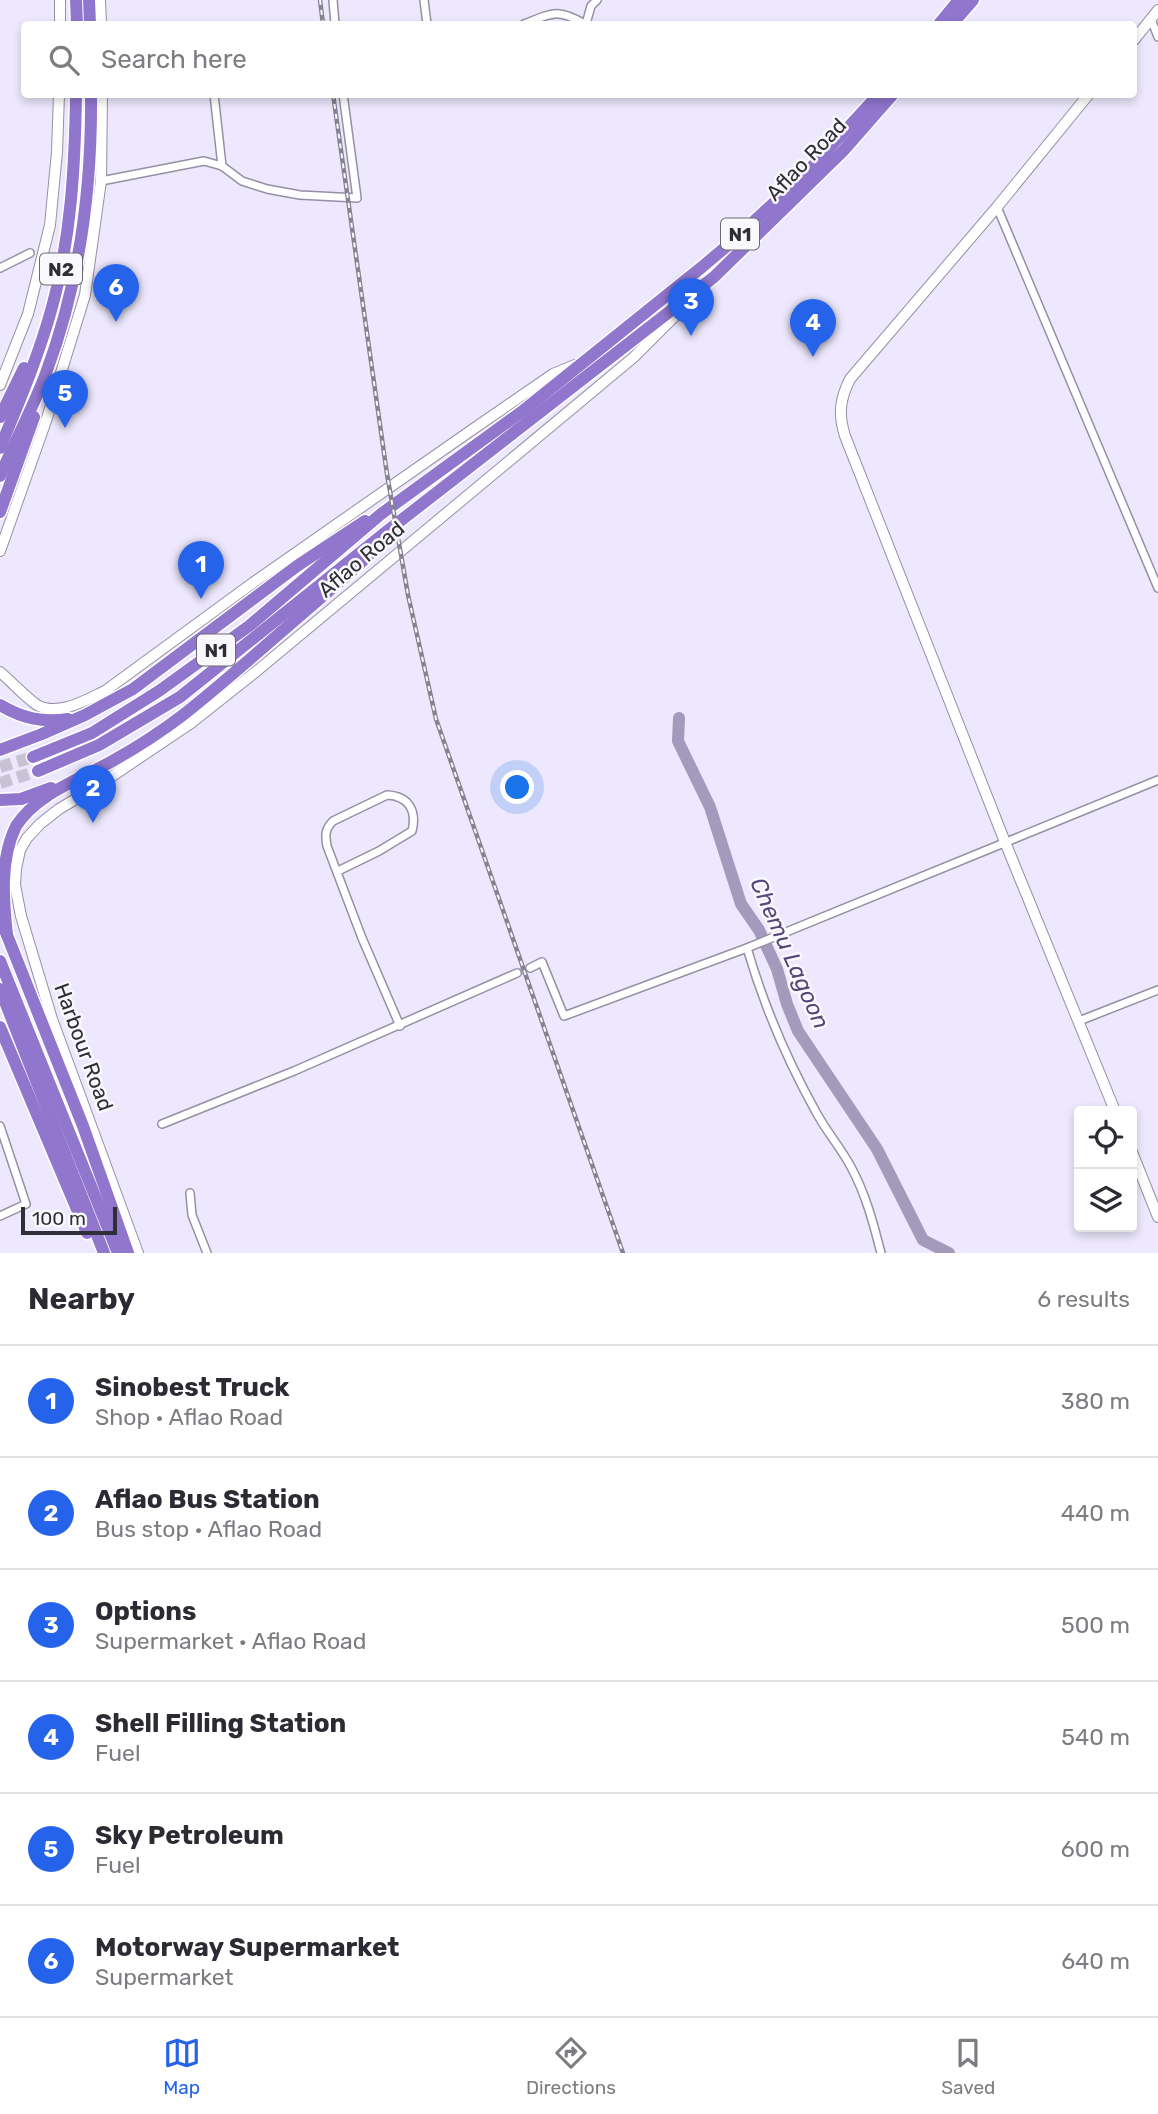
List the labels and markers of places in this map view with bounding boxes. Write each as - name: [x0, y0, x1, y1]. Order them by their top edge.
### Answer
- pin: 6: [93, 264, 139, 322]
- pin: 3: [668, 278, 714, 336]
- pin: 4: [790, 299, 836, 357]
- pin: 5: [42, 370, 88, 428]
- pin: 1: [178, 541, 224, 599]
- pin: 2: [70, 765, 116, 823]

